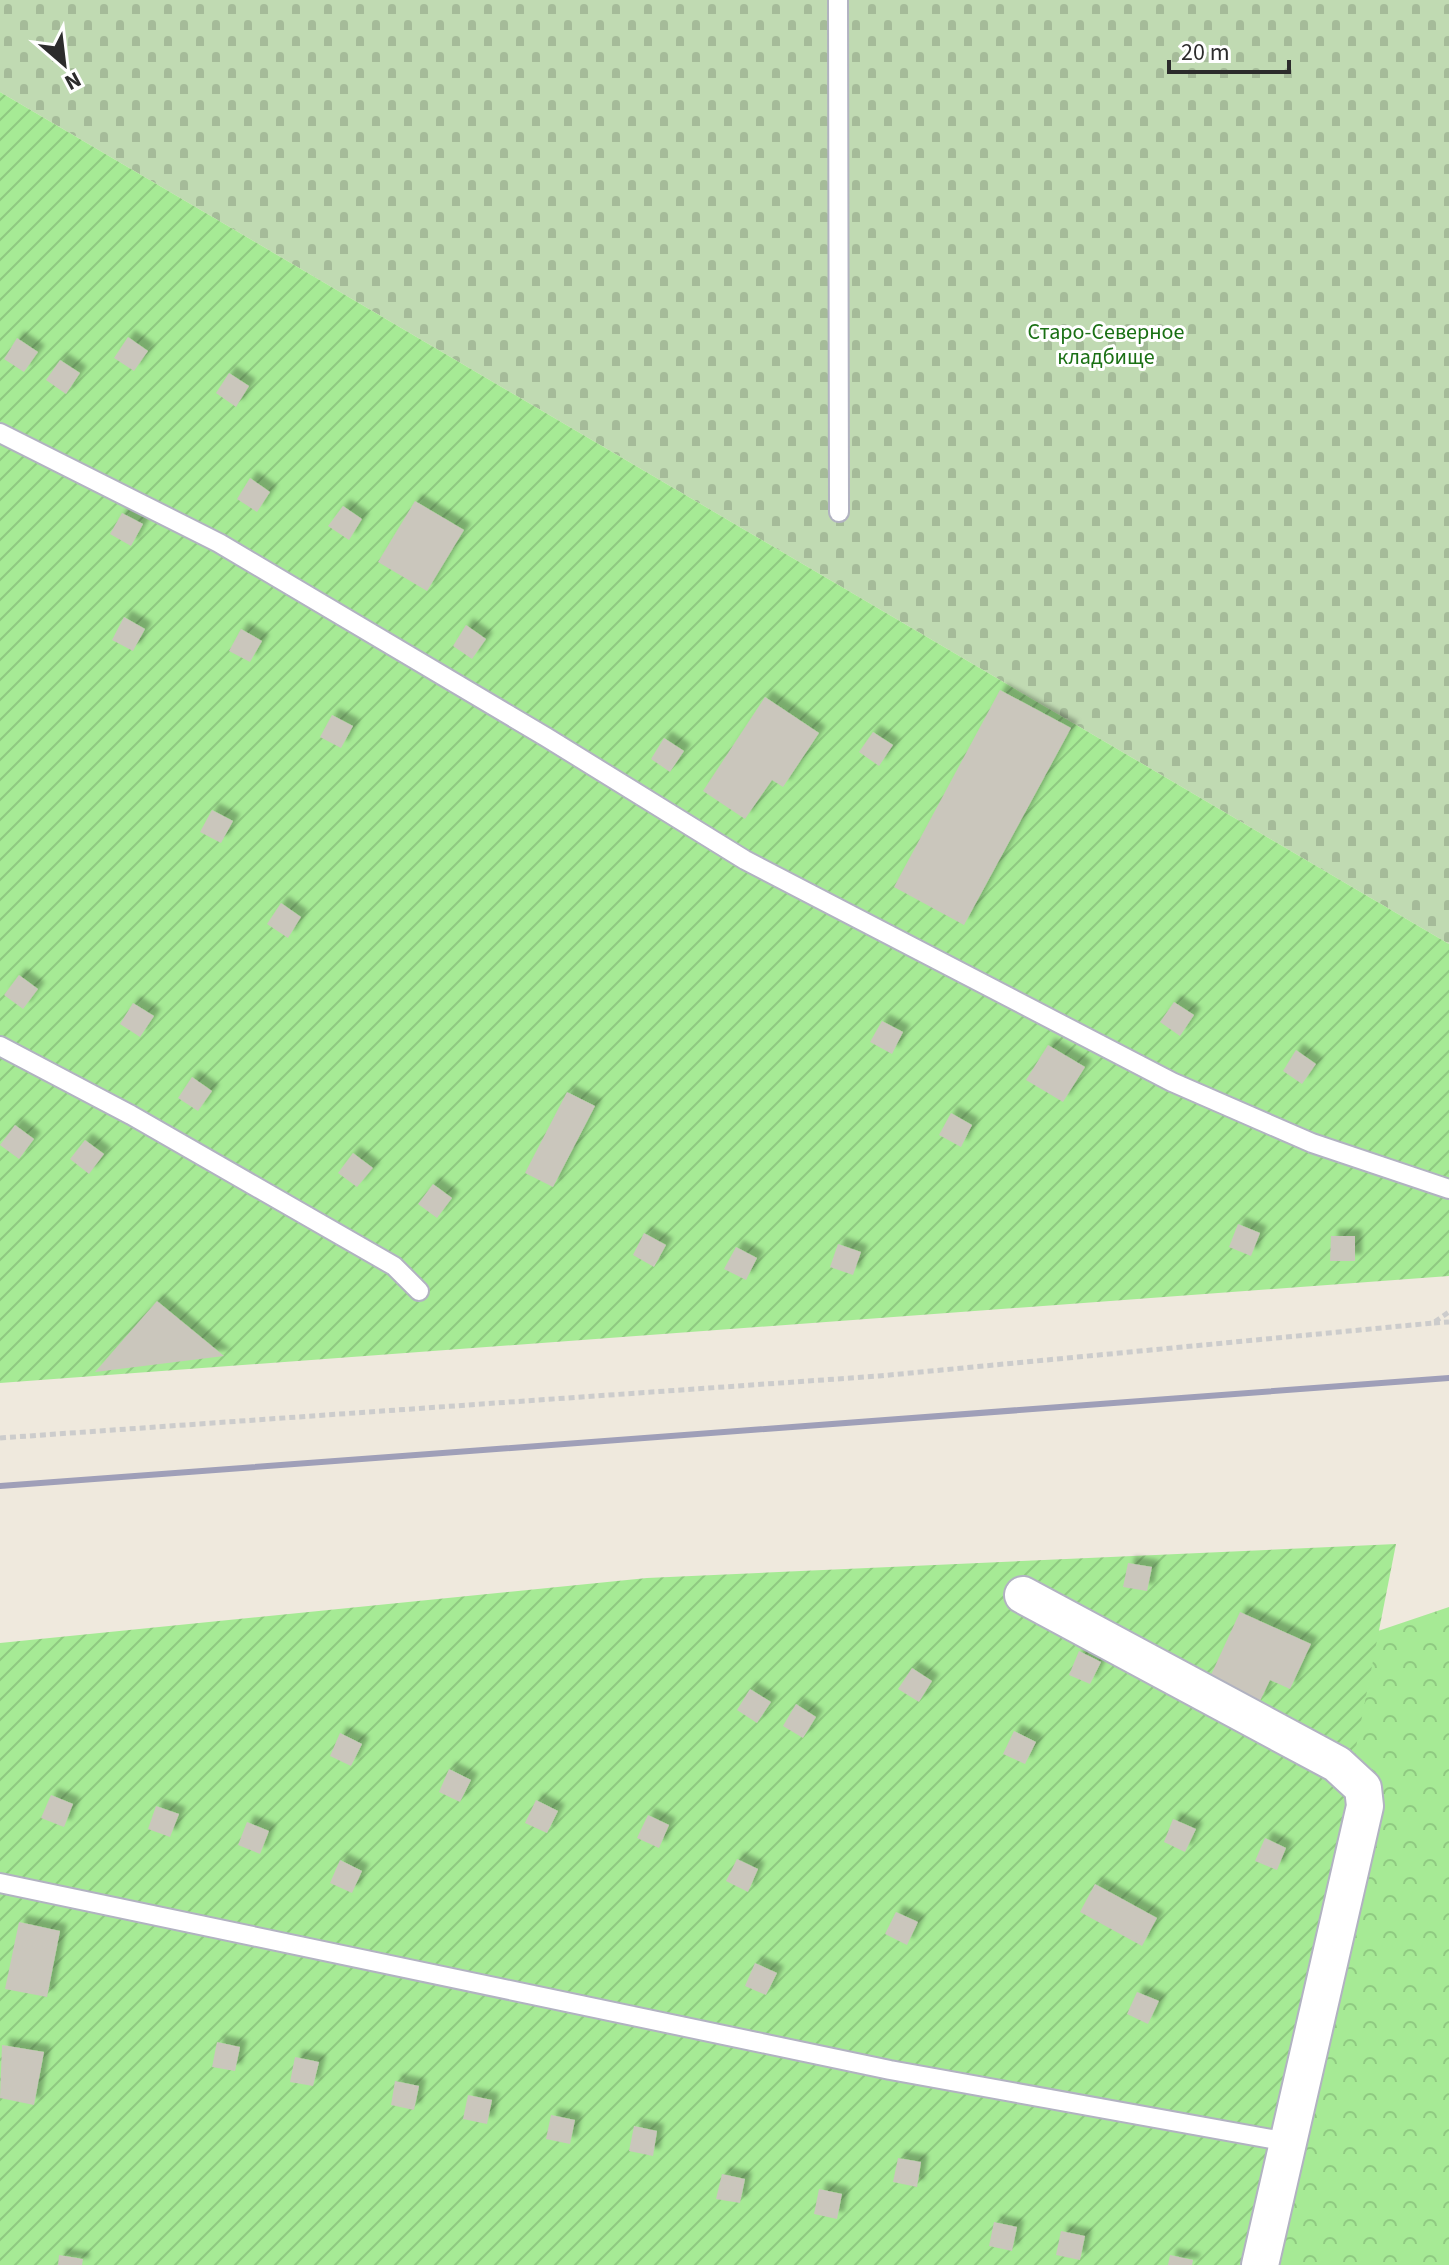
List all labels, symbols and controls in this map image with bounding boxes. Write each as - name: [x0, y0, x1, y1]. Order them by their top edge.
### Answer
- north arrow: [24, 24, 104, 104]
- scale bar: [1169, 24, 1289, 74]
- text: 20 m: [1181, 35, 1230, 70]
- text: N: [59, 63, 87, 98]
- park label: Старо-Северное кладбище: [1028, 316, 1184, 373]

